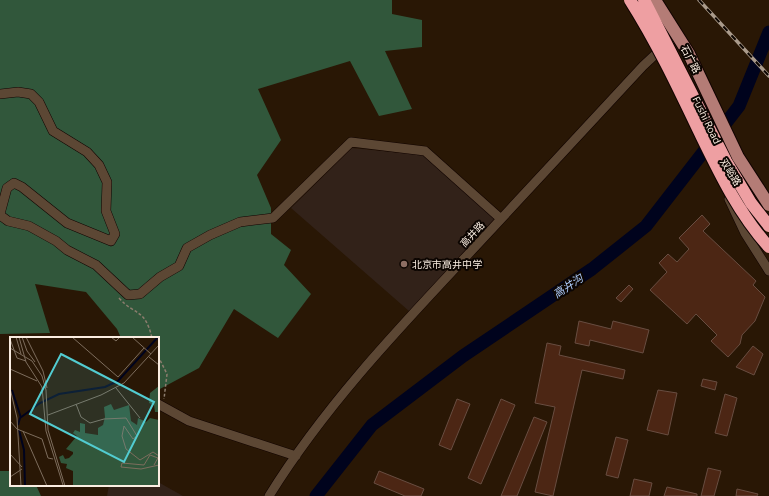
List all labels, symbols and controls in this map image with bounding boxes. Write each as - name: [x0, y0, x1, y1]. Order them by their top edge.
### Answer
- street label: 石广路: [678, 42, 704, 76]
- street label: Fushi Road: [689, 94, 725, 146]
- street label: 双峪路: [717, 156, 745, 188]
- street label: 高井路: [457, 218, 487, 250]
- place label: 北京市高井中学: [412, 257, 482, 271]
- marker: 北京市高井中学: [399, 259, 409, 269]
- water label: 高井沟: [550, 270, 586, 301]
- inset map: [10, 337, 159, 486]

